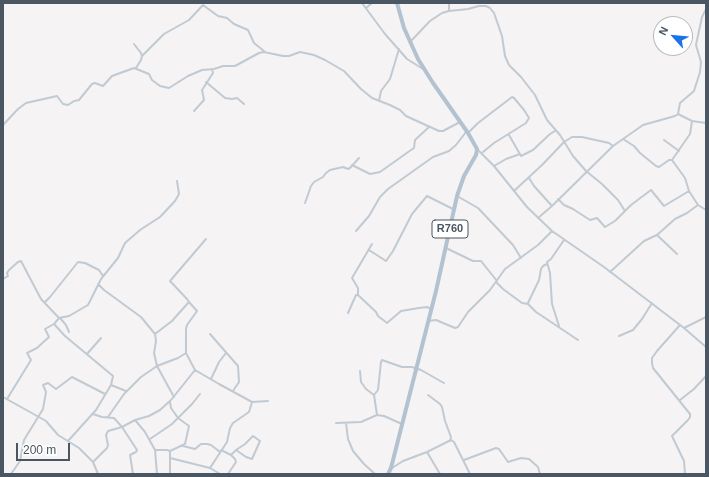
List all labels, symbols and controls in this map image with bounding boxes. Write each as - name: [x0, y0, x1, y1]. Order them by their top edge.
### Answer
- north arrow: [653, 16, 693, 56]
- text: N: [656, 25, 670, 37]
- road number: R760: [432, 220, 468, 238]
- scale bar: [18, 435, 72, 461]
- text: 200 m: [23, 443, 56, 457]

